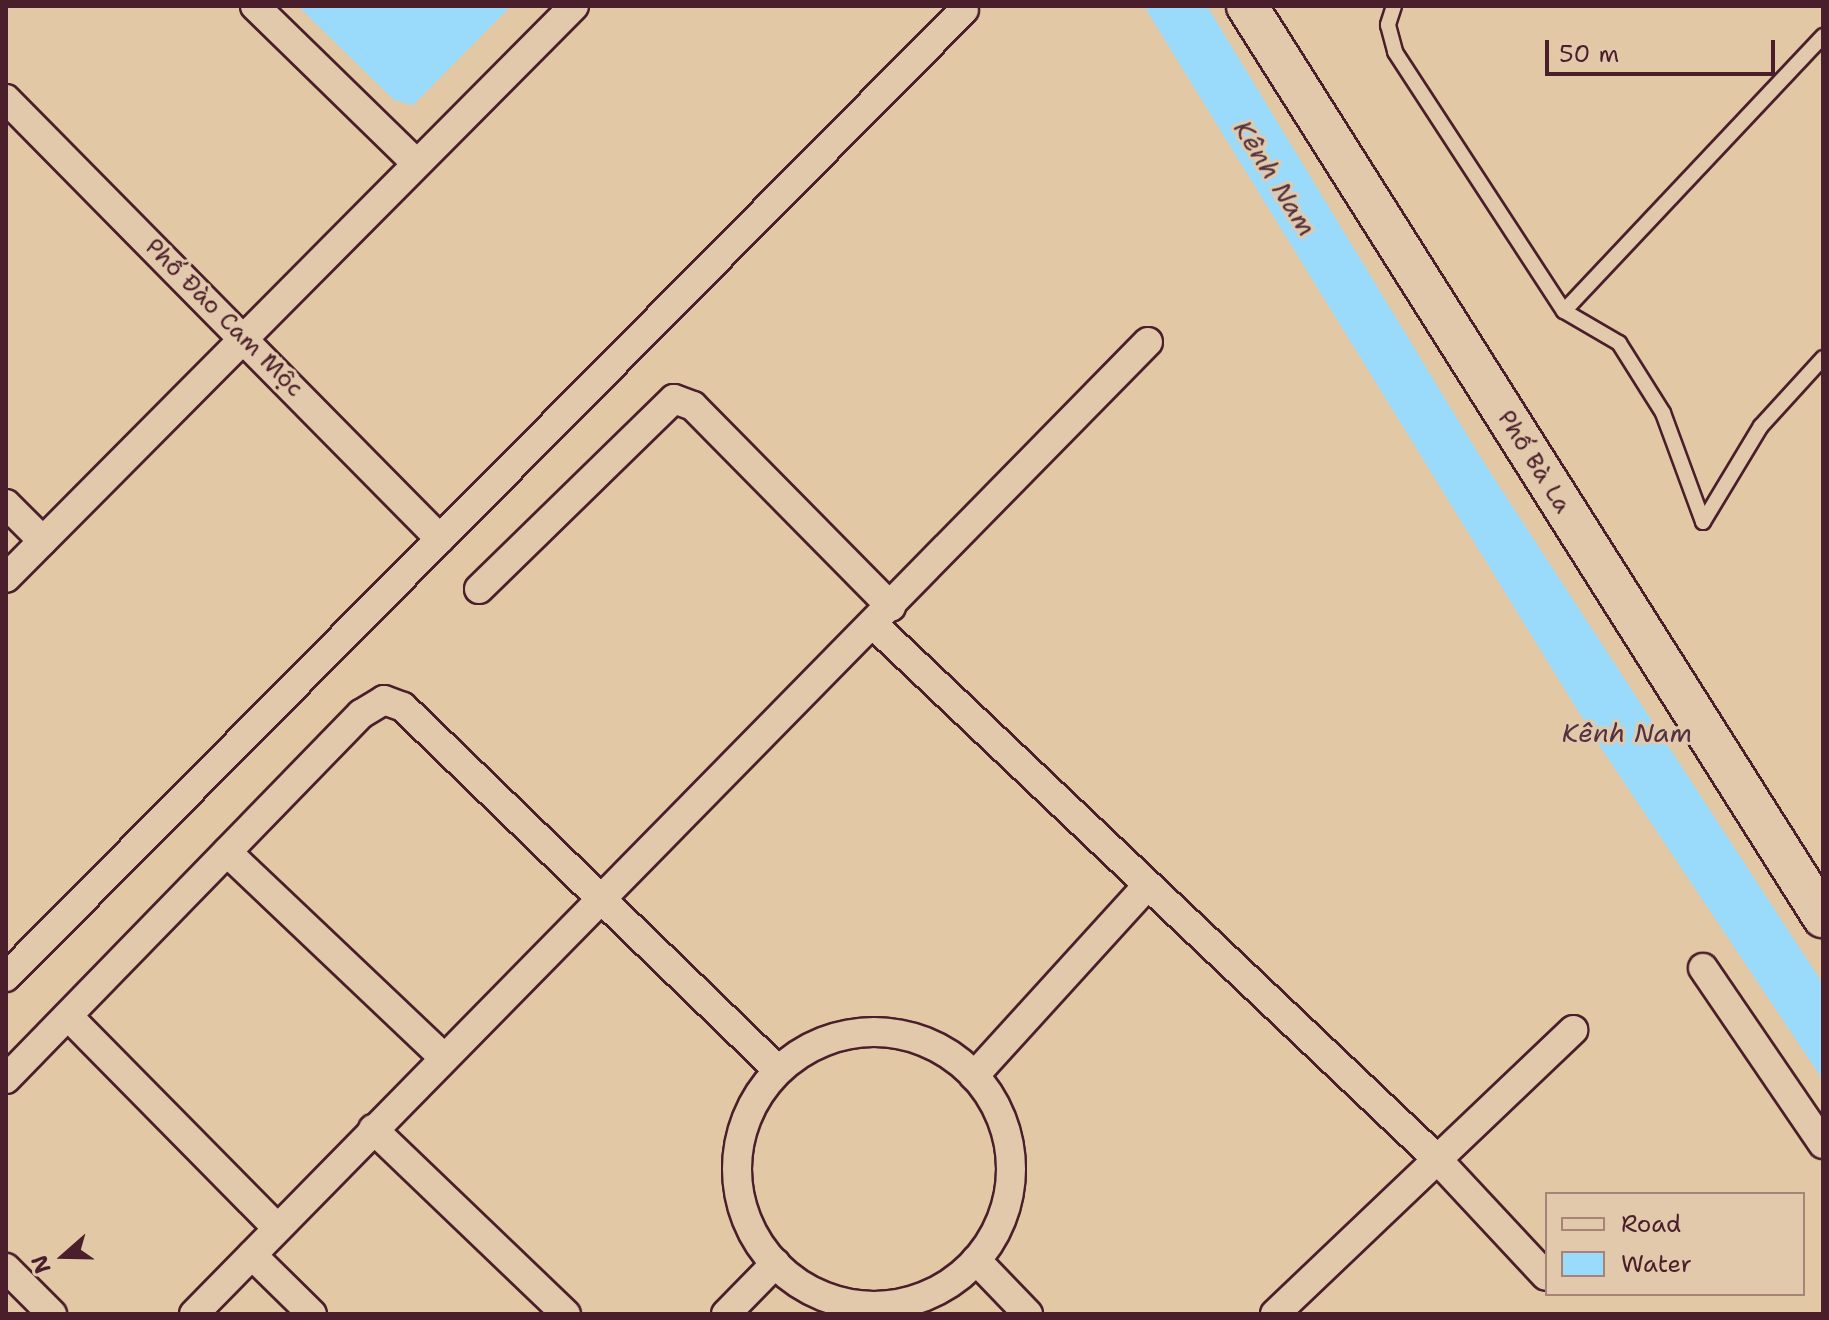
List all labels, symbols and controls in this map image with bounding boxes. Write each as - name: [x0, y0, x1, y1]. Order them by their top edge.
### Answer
- scale bar: [1549, 24, 1779, 74]
- text: 50 m: [1559, 38, 1619, 70]
- water label: Kênh Nam: [1227, 114, 1323, 242]
- street label: Phố Đào Cam Mộc: [139, 233, 309, 403]
- street label: Phố Bà La: [1491, 405, 1577, 519]
- water label: Kênh Nam: [1562, 717, 1692, 749]
- legend: [1545, 1192, 1805, 1296]
- text: Road: [1621, 1208, 1681, 1240]
- north arrow: [24, 1216, 104, 1296]
- text: Water: [1621, 1248, 1692, 1280]
- text: N: [24, 1251, 58, 1278]

